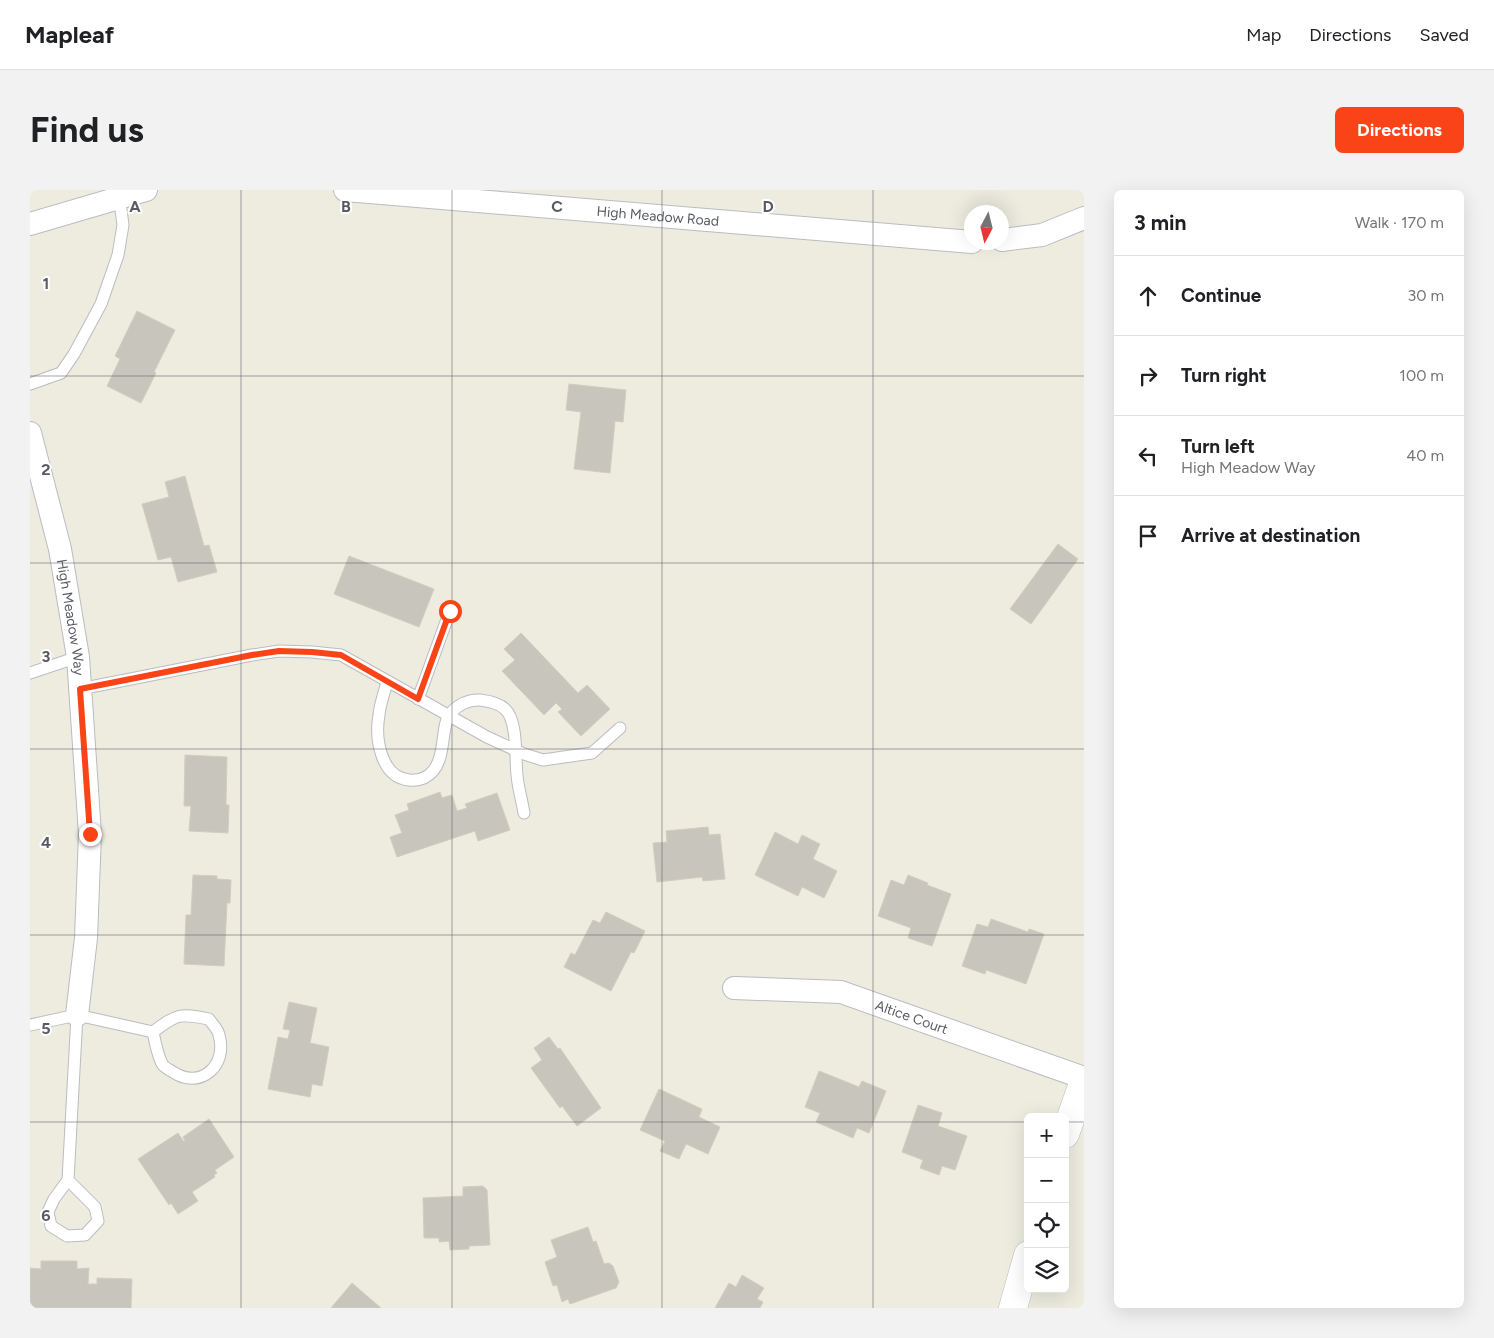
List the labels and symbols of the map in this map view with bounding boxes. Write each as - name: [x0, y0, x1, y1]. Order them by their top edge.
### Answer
- text: A: [129, 197, 141, 216]
- text: B: [341, 197, 351, 216]
- text: C: [551, 197, 563, 216]
- text: D: [762, 197, 774, 216]
- street label: High Meadow Road: [596, 203, 720, 230]
- north arrow: [964, 205, 1009, 250]
- text: 1: [43, 274, 49, 293]
- text: 2: [41, 460, 51, 479]
- street label: High Meadow Way: [53, 558, 87, 677]
- route start: [439, 600, 462, 623]
- text: 3: [42, 647, 51, 666]
- route end: [79, 823, 102, 846]
- text: 4: [41, 833, 51, 852]
- street label: Altice Court: [873, 997, 950, 1038]
- text: 5: [41, 1019, 51, 1038]
- text: 6: [41, 1206, 51, 1225]

